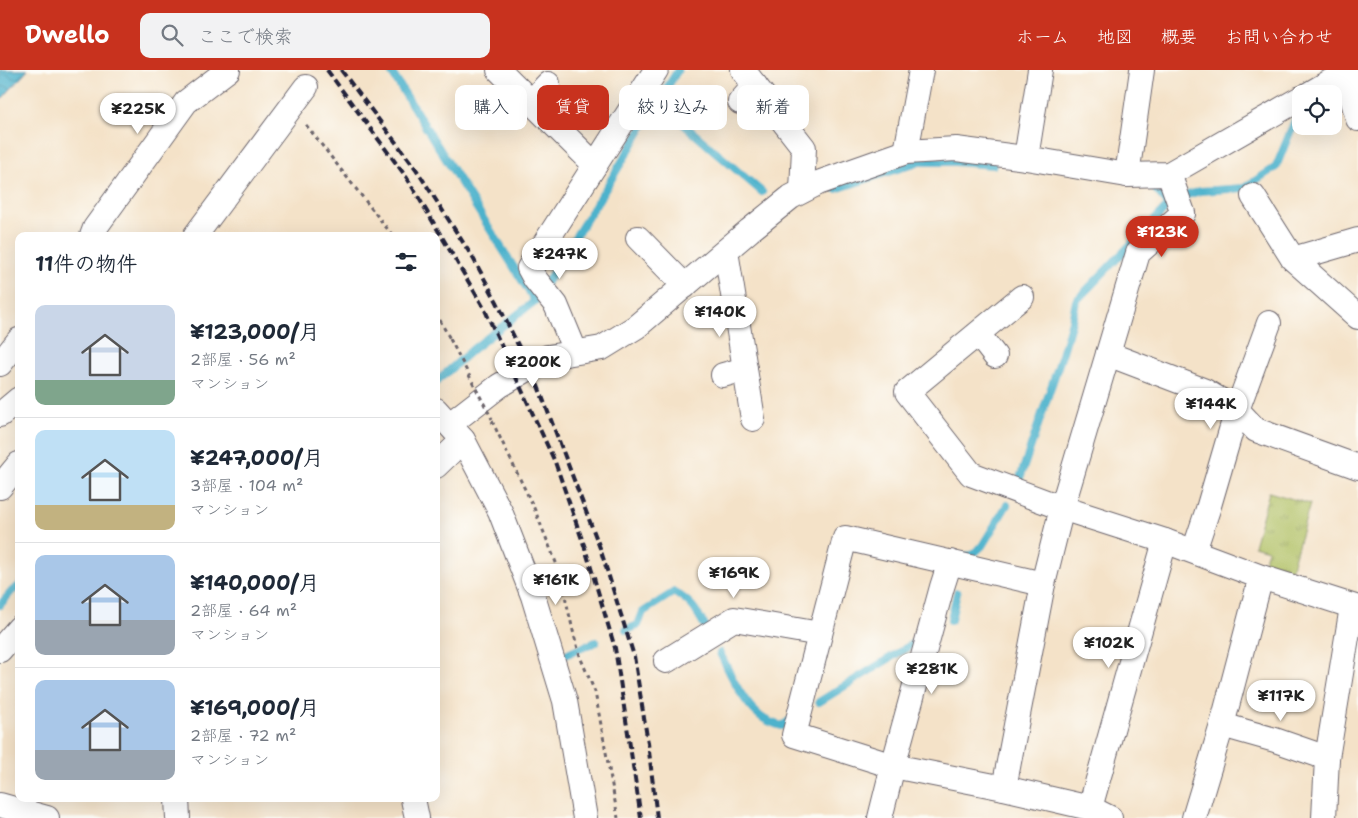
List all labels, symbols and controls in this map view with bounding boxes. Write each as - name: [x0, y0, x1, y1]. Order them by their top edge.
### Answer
- search box: [140, 13, 490, 58]
- text: Dwello: [25, 19, 110, 51]
- icon: search: [158, 21, 186, 49]
- text: ここで検索: [198, 24, 293, 49]
- text: ホーム: [1016, 25, 1069, 49]
- text: 地図: [1097, 25, 1133, 49]
- text: 概要: [1161, 25, 1197, 49]
- text: お問い合わせ: [1225, 25, 1333, 49]
- chip: 購入: [455, 85, 527, 130]
- chip: 賃貸: [537, 85, 609, 130]
- chip: 絞り込み: [619, 85, 727, 130]
- chip: 新着: [737, 85, 809, 130]
- map controls: [1292, 85, 1342, 135]
- button: locate: [1292, 85, 1342, 135]
- pin: ¥225K: [103, 92, 173, 135]
- text: ¥225K: [111, 98, 165, 119]
- pin: ¥123K: [1127, 216, 1197, 258]
- text: ¥123K: [1137, 221, 1187, 242]
- pin: ¥247K: [525, 238, 595, 280]
- text: ¥247K: [533, 243, 587, 264]
- icon: filters: [392, 248, 420, 276]
- text: 11件の物件: [35, 250, 138, 278]
- pin: ¥140K: [685, 296, 755, 338]
- text: ¥140K: [694, 301, 746, 322]
- text: ¥123,000/月: [190, 318, 320, 346]
- icon: home: [75, 325, 135, 385]
- pin: ¥200K: [498, 346, 568, 388]
- text: 2部屋 · 56 m²: [190, 349, 296, 370]
- text: ¥200K: [505, 351, 561, 372]
- text: マンション: [190, 373, 269, 394]
- pin: ¥144K: [1176, 388, 1246, 430]
- text: ¥144K: [1185, 393, 1237, 414]
- text: ¥247,000/月: [190, 444, 323, 472]
- icon: home: [75, 450, 135, 510]
- text: 3部屋 · 104 m²: [190, 475, 303, 496]
- text: マンション: [190, 499, 269, 520]
- pin: ¥169K: [699, 556, 769, 599]
- text: ¥169K: [709, 562, 759, 583]
- pin: ¥161K: [521, 564, 591, 606]
- text: ¥140,000/月: [190, 569, 320, 597]
- text: ¥161K: [533, 569, 579, 590]
- icon: home: [75, 575, 135, 635]
- text: 2部屋 · 64 m²: [190, 600, 297, 621]
- text: マンション: [190, 624, 269, 645]
- pin: ¥102K: [1074, 626, 1144, 669]
- text: ¥102K: [1084, 632, 1134, 653]
- pin: ¥281K: [897, 652, 967, 695]
- text: ¥281K: [906, 658, 958, 679]
- pin: ¥117K: [1246, 680, 1316, 722]
- text: ¥117K: [1258, 685, 1304, 706]
- text: ¥169,000/月: [190, 694, 320, 722]
- icon: home: [75, 700, 135, 760]
- text: 2部屋 · 72 m²: [190, 725, 296, 746]
- text: マンション: [190, 749, 269, 770]

